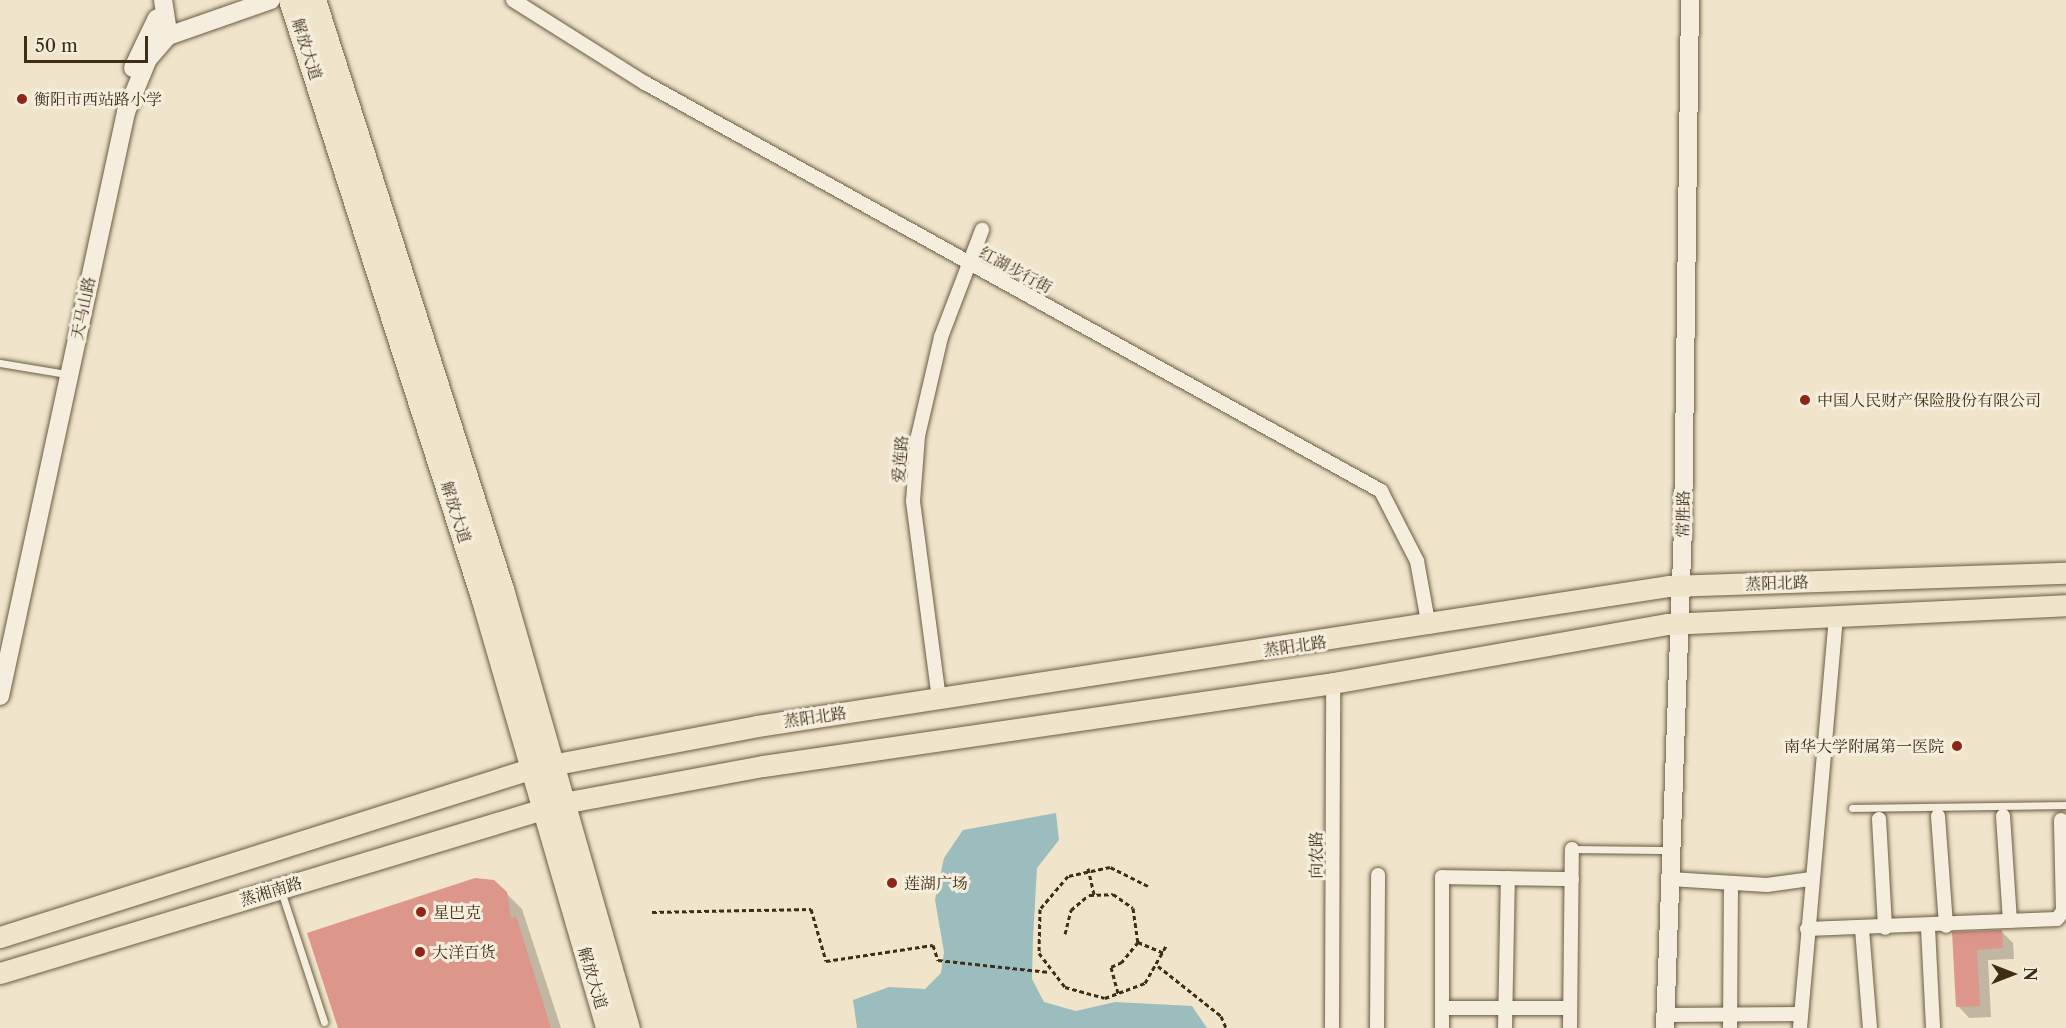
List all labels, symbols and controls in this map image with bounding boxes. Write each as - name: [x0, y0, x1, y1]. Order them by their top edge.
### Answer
- street label: 解放大道: [288, 16, 326, 82]
- scale bar: [27, 24, 152, 62]
- text: 50 m: [35, 35, 78, 57]
- place label: 衡阳市西站路小学: [34, 89, 162, 109]
- marker: 衡阳市西站路小学: [15, 92, 29, 106]
- street label: 红湖步行街: [976, 243, 1056, 297]
- street label: 天马山路: [67, 275, 99, 341]
- place label: 中国人民财产保险股份有限公司: [1817, 390, 2041, 410]
- marker: 中国人民财产保险股份有限公司: [1798, 393, 1812, 407]
- street label: 爱莲路: [888, 434, 912, 484]
- street label: 解放大道: [437, 479, 475, 545]
- street label: 常胜路: [1673, 490, 1693, 538]
- street label: 蒸阳北路: [1745, 572, 1809, 594]
- street label: 蒸阳北路: [1262, 632, 1328, 660]
- street label: 蒸阳北路: [782, 703, 848, 731]
- place label: 南华大学附属第一医院: [1784, 736, 1944, 756]
- marker: 南华大学附属第一医院: [1948, 737, 1966, 755]
- street label: 向农路: [1306, 831, 1326, 879]
- street label: 蒸湘南路: [238, 872, 304, 910]
- place label: 莲湖广场: [904, 873, 968, 893]
- marker: 莲湖广场: [885, 876, 899, 890]
- place label: 星巴克: [433, 902, 481, 922]
- marker: 星巴克: [414, 905, 428, 919]
- place label: 大洋百货: [432, 942, 496, 962]
- north arrow: [1982, 944, 2042, 1004]
- marker: 大洋百货: [413, 945, 427, 959]
- street label: 解放大道: [574, 945, 612, 1011]
- text: N: [2020, 967, 2040, 981]

